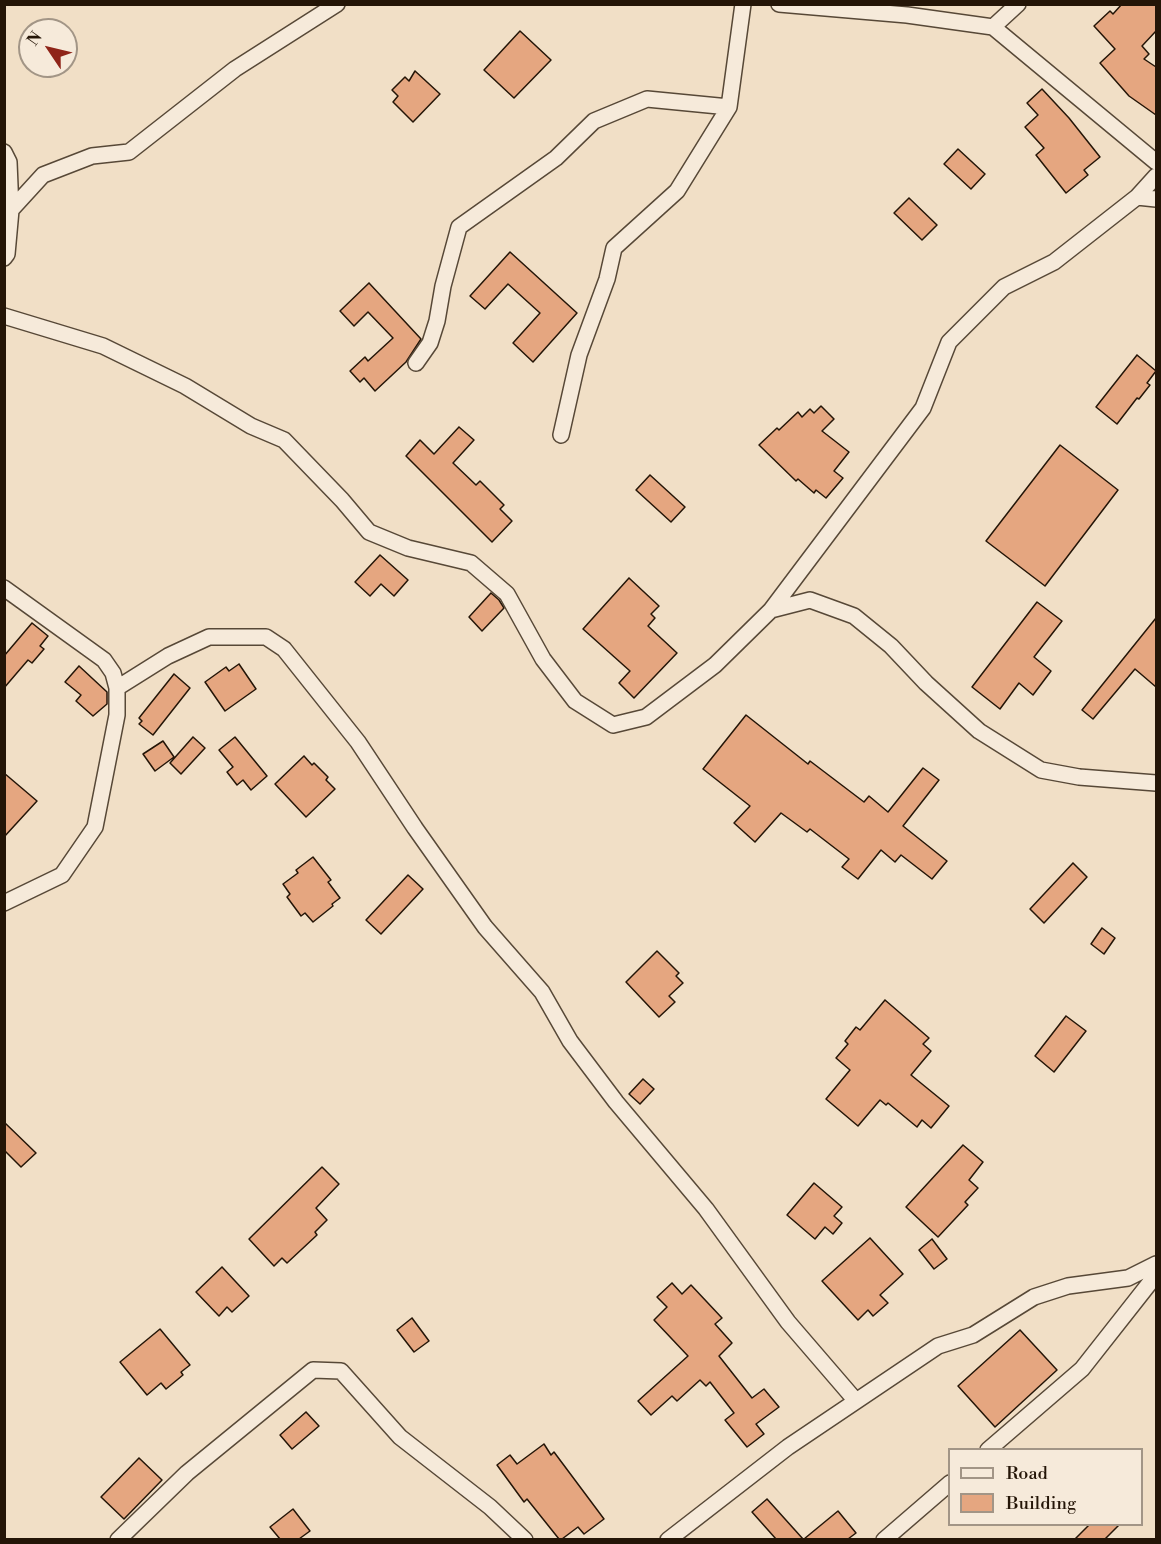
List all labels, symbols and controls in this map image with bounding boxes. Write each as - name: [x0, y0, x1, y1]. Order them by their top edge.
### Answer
- north arrow: [18, 18, 78, 78]
- text: N: [23, 28, 47, 50]
- legend: [948, 1448, 1143, 1526]
- text: Road: [1006, 1462, 1048, 1485]
- text: Building: [1006, 1492, 1076, 1515]

